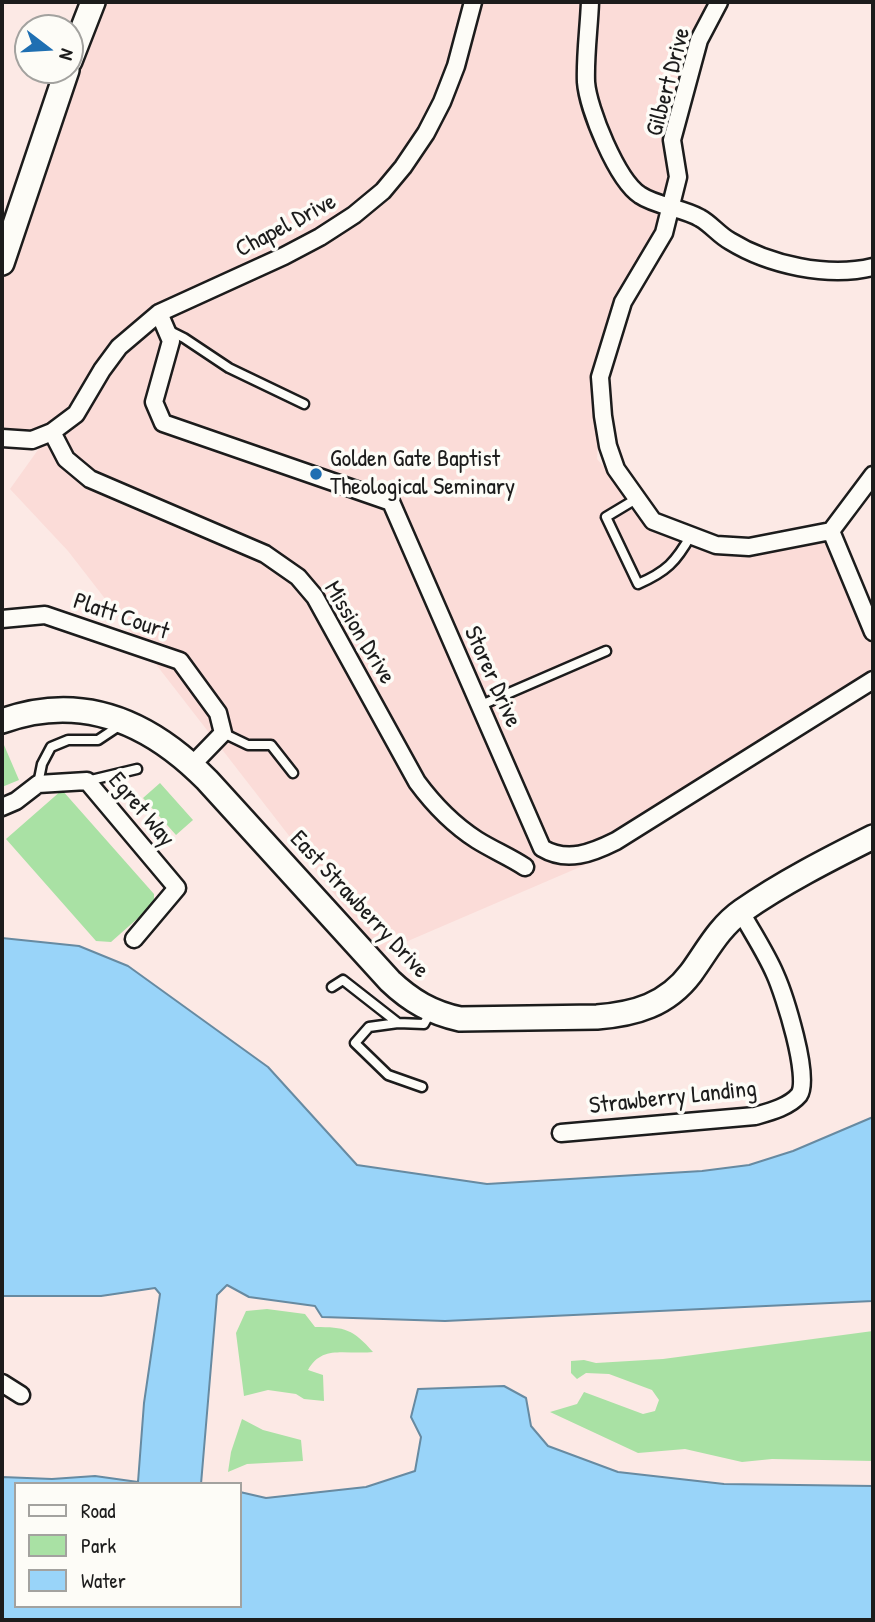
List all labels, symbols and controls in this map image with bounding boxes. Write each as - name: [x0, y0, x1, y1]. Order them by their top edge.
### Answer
- north arrow: [14, 14, 84, 84]
- street label: Gilbert Drive: [641, 25, 697, 139]
- text: N: [53, 46, 81, 63]
- street label: Chapel Drive: [231, 188, 341, 264]
- place label: Golden Gate Baptist Theological Seminary: [330, 446, 515, 502]
- marker: Golden Gate Baptist Theological Seminary: [308, 466, 324, 482]
- street label: Mission Drive: [317, 576, 401, 690]
- street label: Platt Court: [69, 587, 173, 647]
- street label: Storer Drive: [457, 622, 527, 732]
- street label: Egret Way: [102, 767, 180, 853]
- street label: East Strawberry Drive: [283, 825, 435, 985]
- street label: Strawberry Landing: [588, 1075, 758, 1121]
- legend: [14, 1482, 242, 1608]
- text: Road: [81, 1496, 115, 1525]
- text: Park: [81, 1531, 116, 1560]
- text: Water: [81, 1566, 126, 1595]

